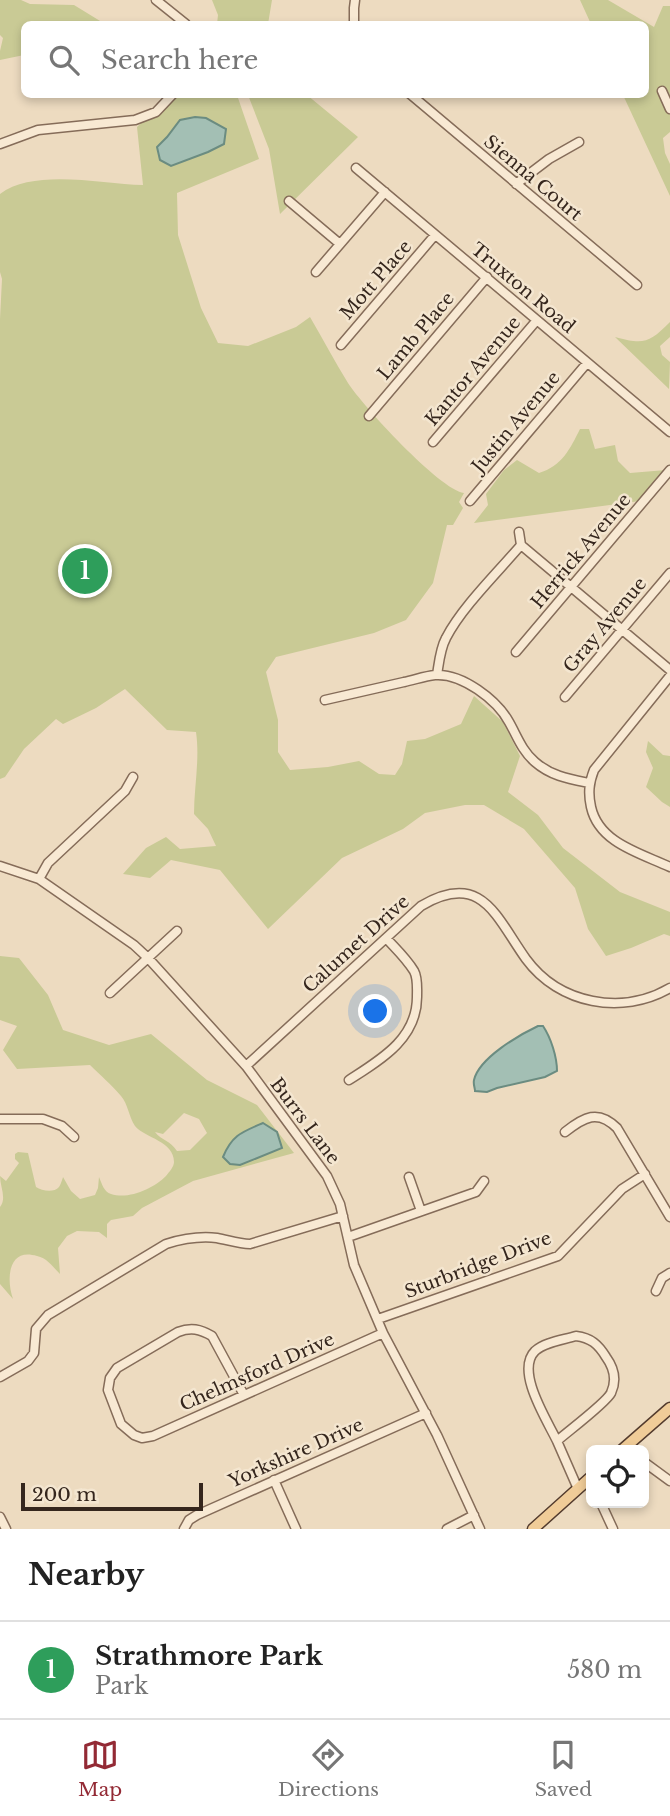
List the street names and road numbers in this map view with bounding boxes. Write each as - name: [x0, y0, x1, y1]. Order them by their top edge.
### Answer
- street label: Sienna Court: [479, 131, 587, 226]
- street label: Mott Place: [336, 236, 416, 324]
- street label: Truxton Road: [467, 238, 579, 338]
- street label: Lamb Place: [373, 288, 459, 384]
- street label: Kantor Avenue: [421, 312, 525, 430]
- street label: Justin Avenue: [466, 367, 565, 479]
- street label: Herrick Avenue: [527, 489, 635, 613]
- street label: Gray Avenue: [559, 573, 651, 677]
- street label: Calumet Drive: [298, 891, 414, 997]
- street label: Burrs Lane: [266, 1074, 344, 1168]
- street label: Sturbridge Drive: [402, 1227, 554, 1303]
- street label: Chelmsford Drive: [176, 1328, 338, 1416]
- street label: Yorkshire Drive: [224, 1413, 367, 1493]

